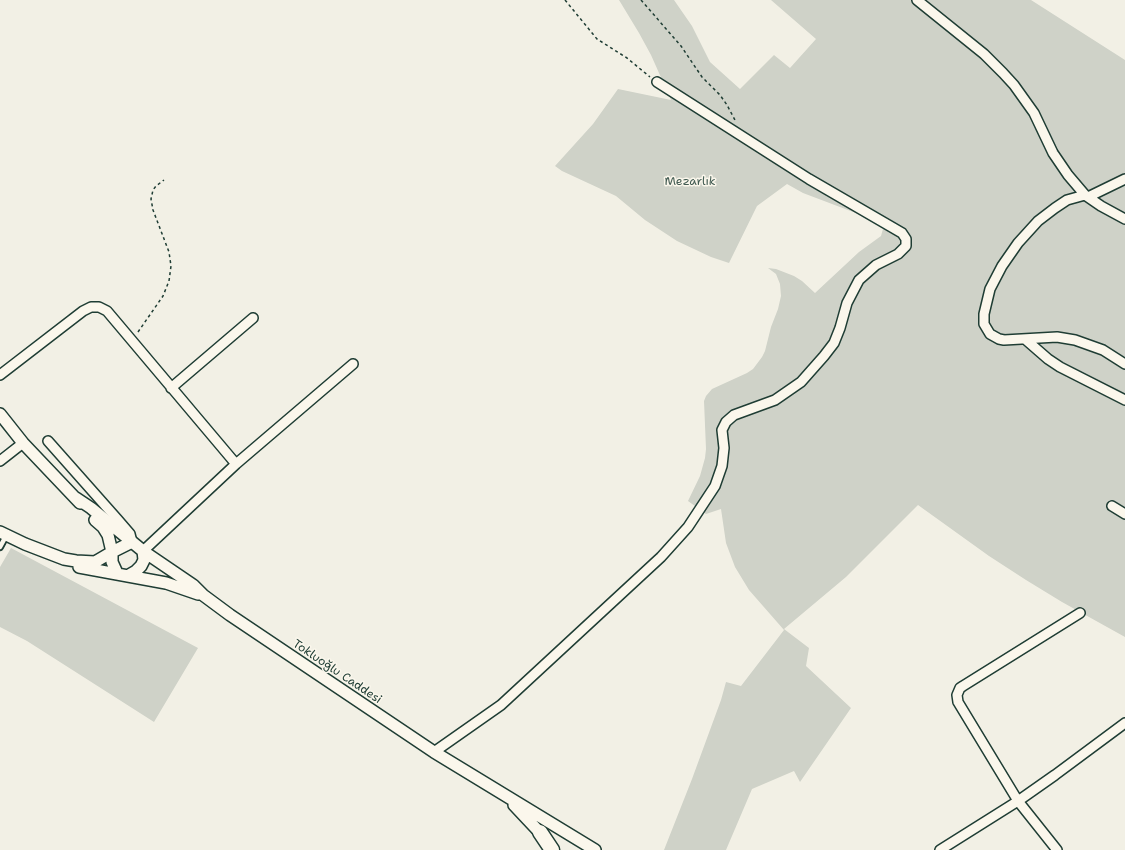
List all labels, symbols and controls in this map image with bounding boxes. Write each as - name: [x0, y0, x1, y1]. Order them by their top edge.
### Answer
- park label: Mezarlık: [664, 175, 716, 189]
- street label: Tokluoğlu Caddesi: [290, 637, 384, 707]

